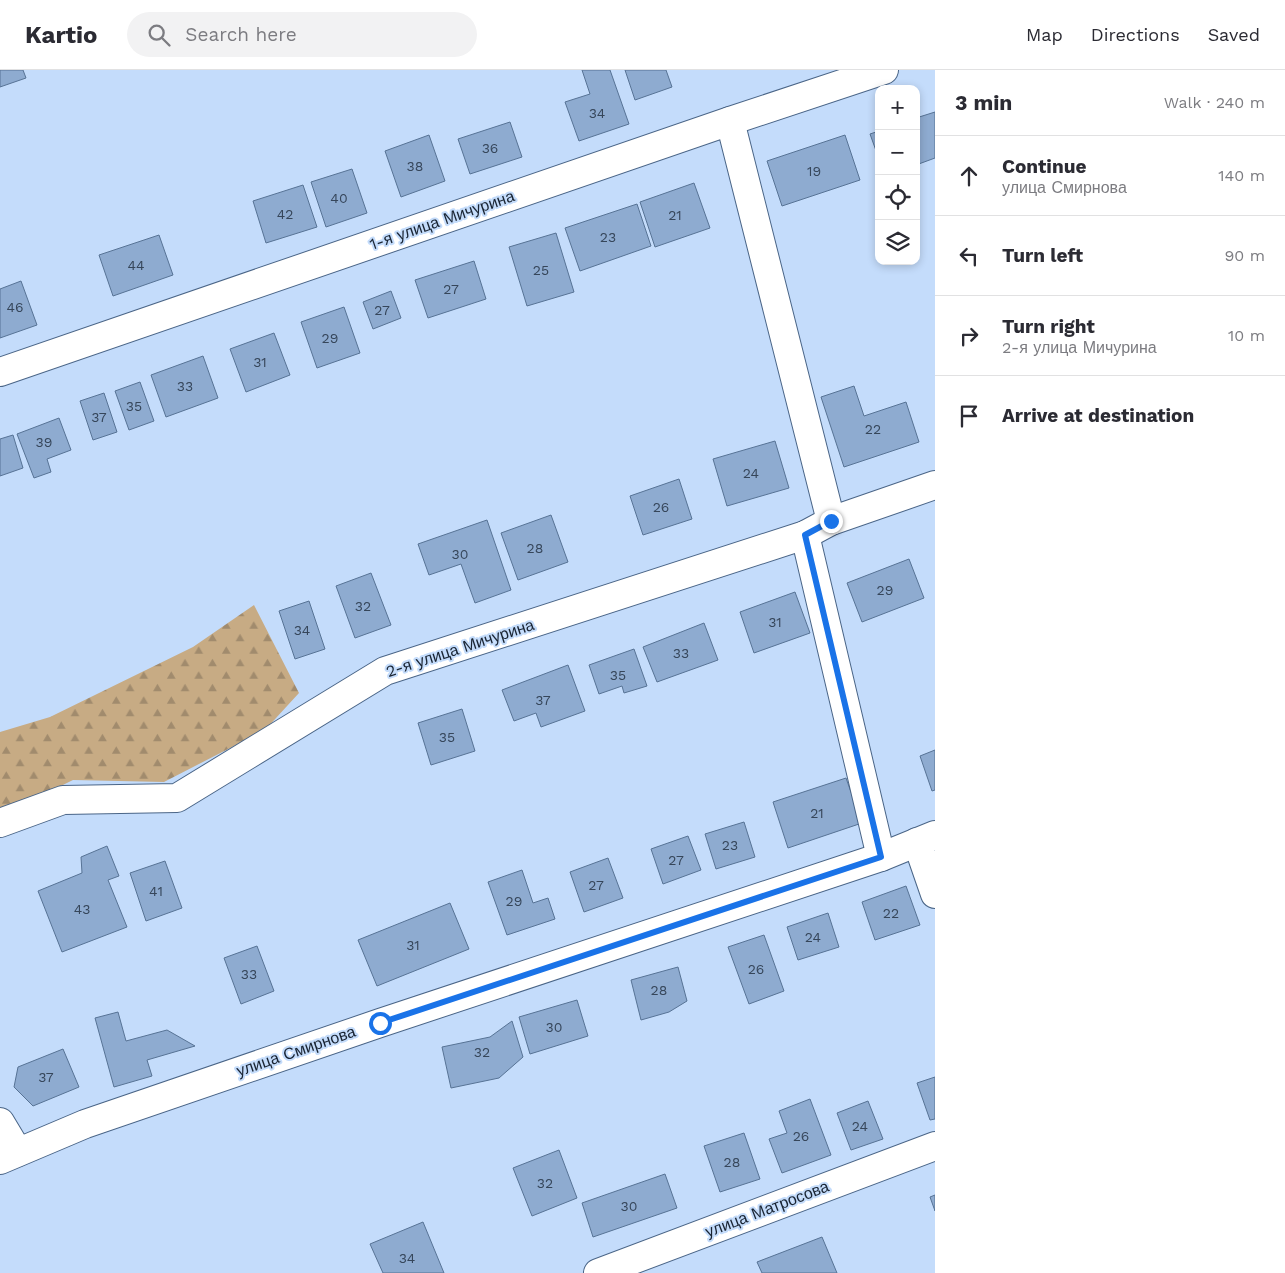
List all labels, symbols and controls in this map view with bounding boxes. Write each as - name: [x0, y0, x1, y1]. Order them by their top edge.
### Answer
- search box: [127, 12, 477, 57]
- text: Kartio: [25, 21, 97, 49]
- icon: search: [145, 21, 173, 49]
- text: Search here: [185, 23, 297, 46]
- text: Map: [1026, 24, 1063, 45]
- text: Directions: [1091, 24, 1180, 45]
- text: Saved: [1208, 24, 1260, 45]
- map controls: [875, 85, 920, 265]
- button: +: [875, 85, 920, 130]
- text: 3 min: [955, 90, 1012, 115]
- text: Walk · 240 m: [1164, 93, 1265, 112]
- house number: 34: [589, 105, 605, 121]
- button: −: [875, 130, 920, 175]
- house number: 36: [482, 140, 498, 156]
- text: Continue: [1002, 155, 1086, 178]
- house number: 38: [407, 158, 423, 174]
- icon: ahead: [955, 162, 983, 190]
- house number: 19: [807, 163, 821, 179]
- text: 140 m: [1218, 166, 1265, 185]
- button: locate: [875, 175, 920, 220]
- text: улица Смирнова: [1002, 178, 1127, 197]
- street label: 1-я улица Мичурина: [367, 186, 517, 254]
- house number: 40: [330, 190, 348, 206]
- house number: 42: [277, 206, 293, 222]
- house number: 21: [668, 207, 682, 223]
- button: layers: [875, 220, 920, 265]
- house number: 23: [600, 229, 616, 245]
- icon: left: [955, 242, 983, 270]
- text: Turn left: [1002, 244, 1083, 267]
- text: 90 m: [1224, 246, 1265, 265]
- house number: 44: [127, 257, 145, 273]
- house number: 25: [533, 262, 549, 278]
- house number: 27: [443, 281, 459, 297]
- house number: 46: [6, 299, 24, 315]
- house number: 27: [374, 302, 390, 318]
- text: Turn right: [1002, 315, 1095, 338]
- icon: right: [955, 322, 983, 350]
- text: 10 m: [1228, 326, 1265, 345]
- house number: 29: [322, 330, 338, 346]
- text: 2-я улица Мичурина: [1002, 338, 1157, 357]
- house number: 31: [253, 354, 267, 370]
- house number: 33: [177, 378, 193, 394]
- house number: 35: [126, 398, 142, 414]
- icon: arrive: [955, 402, 983, 430]
- text: Arrive at destination: [1002, 404, 1194, 427]
- house number: 37: [91, 409, 107, 425]
- house number: 22: [865, 421, 881, 437]
- house number: 39: [36, 434, 52, 450]
- house number: 24: [743, 465, 759, 481]
- house number: 26: [653, 499, 669, 515]
- route end: [820, 510, 843, 533]
- house number: 28: [527, 540, 543, 556]
- house number: 30: [452, 546, 468, 562]
- house number: 29: [877, 582, 893, 598]
- house number: 32: [355, 598, 371, 614]
- house number: 31: [768, 614, 782, 630]
- street label: 2-я улица Мичурина: [383, 615, 537, 681]
- house number: 34: [294, 622, 310, 638]
- house number: 33: [673, 645, 689, 661]
- house number: 35: [610, 667, 626, 683]
- house number: 37: [535, 692, 551, 708]
- house number: 35: [439, 729, 455, 745]
- house number: 21: [810, 805, 824, 821]
- house number: 23: [722, 837, 738, 853]
- house number: 27: [668, 852, 684, 868]
- house number: 27: [588, 877, 604, 893]
- house number: 41: [149, 883, 163, 899]
- house number: 29: [506, 893, 522, 909]
- house number: 43: [74, 901, 90, 917]
- house number: 22: [883, 905, 899, 921]
- house number: 24: [805, 929, 821, 945]
- house number: 31: [406, 937, 420, 953]
- house number: 26: [748, 961, 764, 977]
- house number: 33: [241, 966, 257, 982]
- house number: 28: [651, 982, 667, 998]
- route start: [369, 1012, 392, 1035]
- house number: 30: [546, 1019, 562, 1035]
- street label: улица Смирнова: [234, 1022, 358, 1080]
- house number: 32: [474, 1044, 490, 1060]
- house number: 37: [38, 1069, 54, 1085]
- house number: 24: [852, 1118, 868, 1134]
- house number: 26: [793, 1128, 809, 1144]
- house number: 28: [724, 1154, 740, 1170]
- house number: 32: [537, 1175, 553, 1191]
- street label: улица Матросова: [702, 1177, 832, 1241]
- house number: 30: [621, 1198, 637, 1214]
- house number: 34: [399, 1250, 415, 1266]

